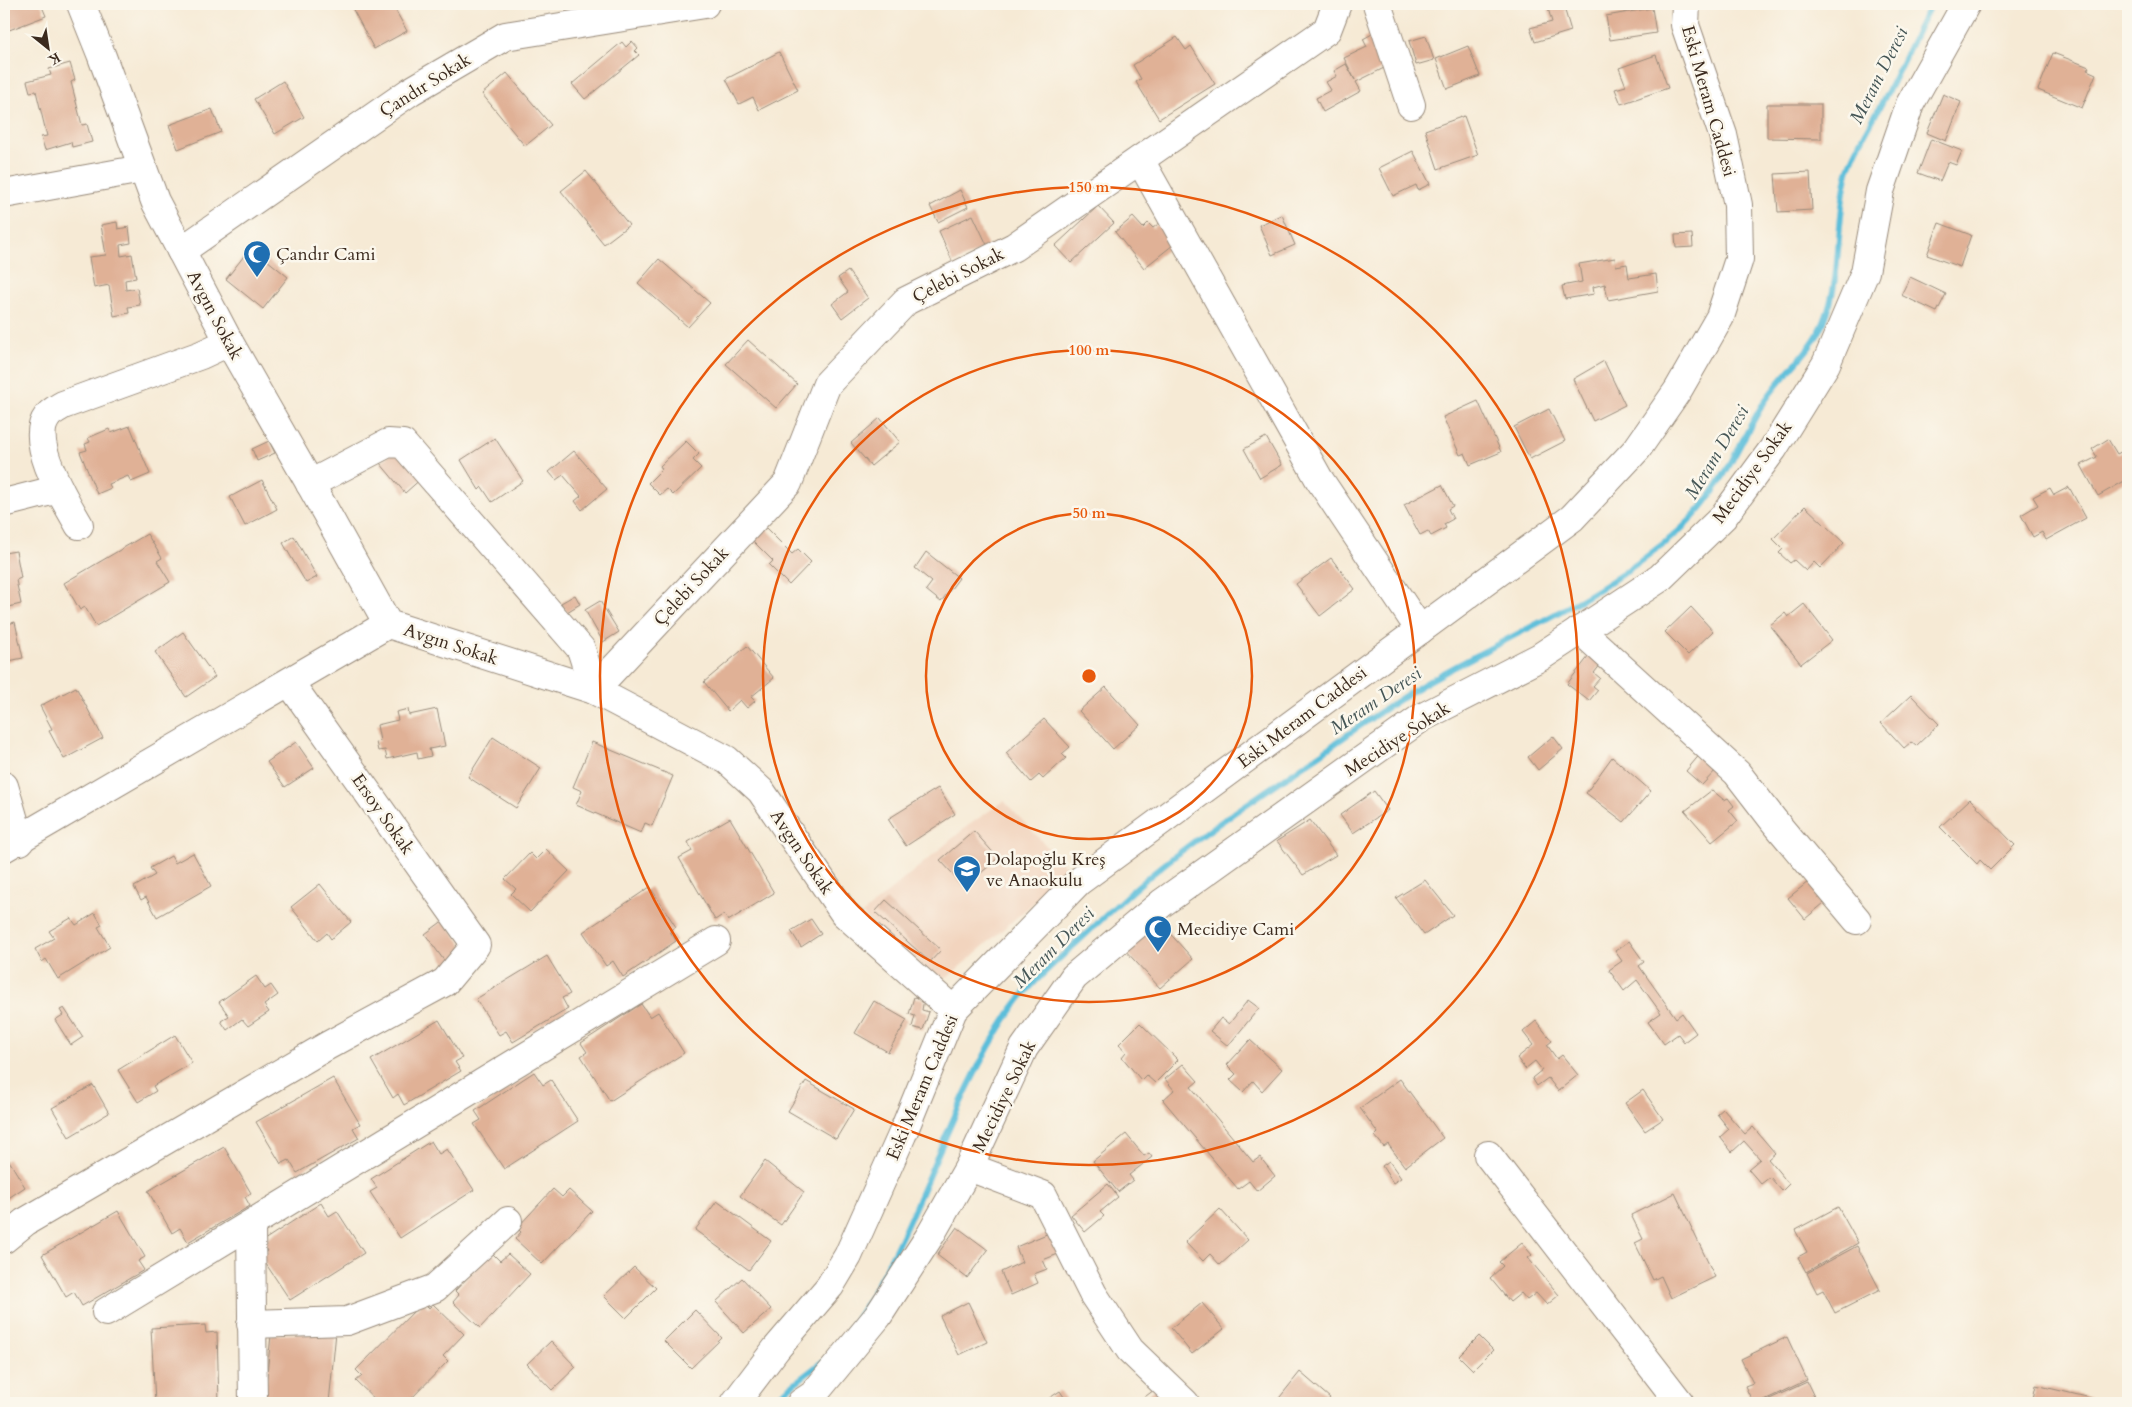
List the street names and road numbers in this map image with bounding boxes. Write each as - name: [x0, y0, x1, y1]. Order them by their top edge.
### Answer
- street label: Eski Meram Caddesi: [1675, 23, 1742, 180]
- street label: Çandır Sokak: [375, 47, 476, 123]
- street label: Çelebi Sokak: [908, 241, 1009, 309]
- street label: Avgın Sokak: [181, 266, 249, 365]
- street label: Mecidiye Sokak: [1707, 416, 1798, 529]
- street label: Çelebi Sokak: [648, 541, 735, 631]
- street label: Avgın Sokak: [400, 617, 502, 672]
- street label: Eski Meram Caddesi: [1232, 660, 1372, 774]
- street label: Mecidiye Sokak: [1340, 696, 1455, 783]
- street label: Ersoy Sokak: [346, 769, 420, 860]
- street label: Avgın Sokak: [764, 805, 840, 900]
- street label: Eski Meram Caddesi: [880, 1010, 964, 1164]
- street label: Mecidiye Sokak: [967, 1036, 1042, 1156]

